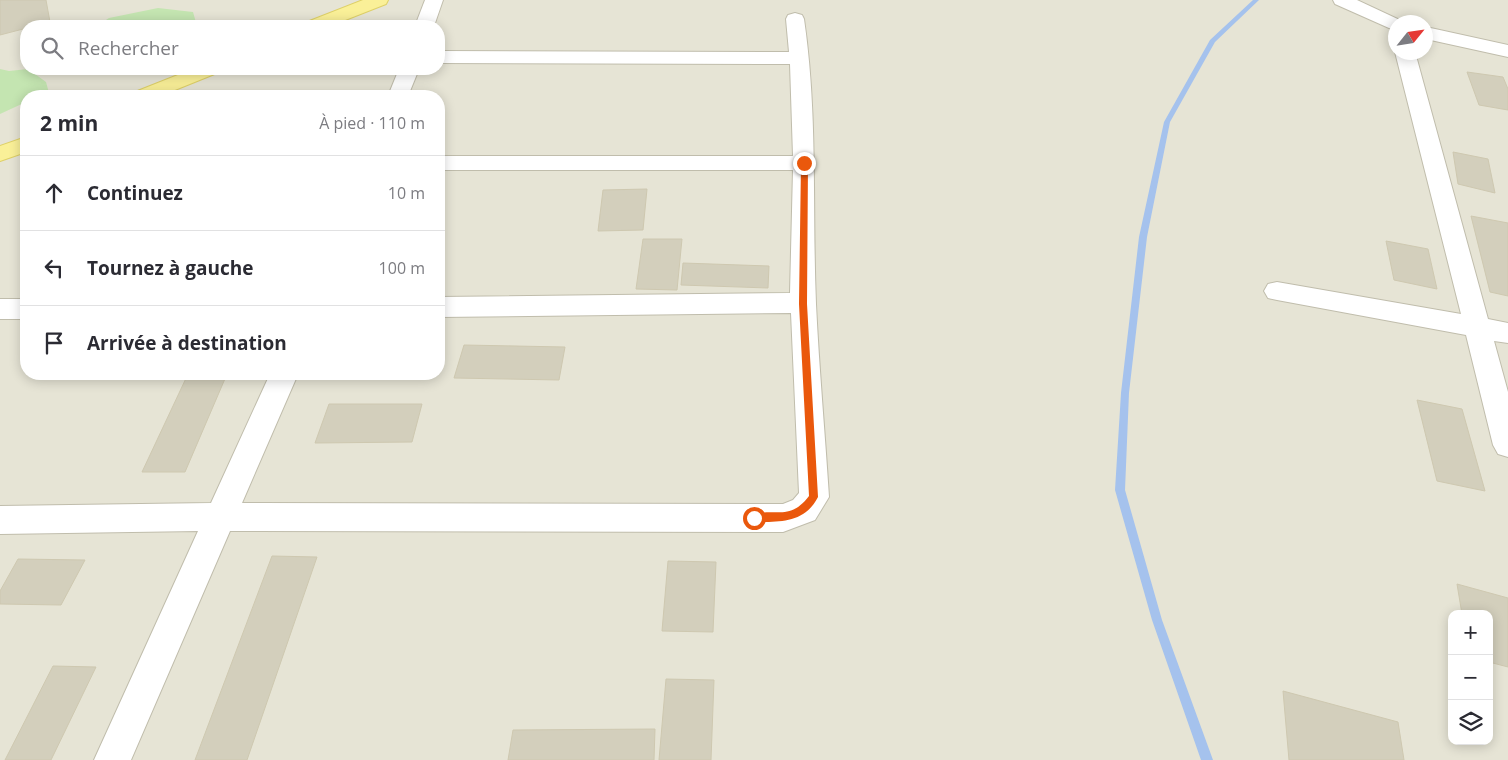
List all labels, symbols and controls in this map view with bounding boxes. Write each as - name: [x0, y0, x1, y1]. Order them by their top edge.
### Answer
- north arrow: [1388, 15, 1433, 60]
- search box: [20, 20, 445, 75]
- icon: search: [38, 34, 66, 62]
- text: Rechercher: [78, 35, 179, 61]
- text: 2 min: [40, 109, 98, 137]
- text: À pied · 110 m: [319, 112, 425, 134]
- route end: [793, 152, 816, 175]
- icon: ahead: [40, 179, 68, 207]
- text: Continuez: [87, 180, 183, 206]
- text: 10 m: [388, 182, 425, 204]
- icon: left: [40, 254, 68, 282]
- text: Tournez à gauche: [87, 255, 253, 281]
- text: 100 m: [379, 257, 425, 279]
- icon: arrive: [40, 329, 68, 357]
- text: Arrivée à destination: [87, 330, 287, 356]
- route start: [743, 507, 766, 530]
- map controls: [1448, 610, 1493, 745]
- button: +: [1448, 610, 1493, 655]
- button: −: [1448, 655, 1493, 700]
- button: layers: [1448, 700, 1493, 745]

